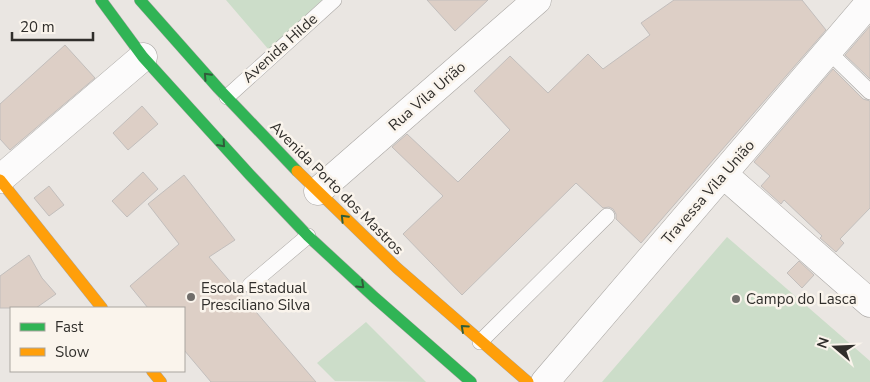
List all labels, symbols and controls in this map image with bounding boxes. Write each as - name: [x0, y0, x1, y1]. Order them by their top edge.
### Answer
- street label: Avenida Hilde: [238, 9, 322, 87]
- scale bar: [12, 10, 94, 42]
- text: 20 m: [20, 17, 55, 37]
- street label: Rua Vila Urião: [384, 57, 470, 135]
- one-way arrow: [204, 72, 213, 81]
- street label: Avenida Porto dos Mastros: [266, 117, 408, 259]
- street label: Travessa Vila União: [657, 136, 759, 248]
- one-way arrow: [217, 138, 226, 147]
- one-way arrow: [341, 215, 350, 224]
- place label: Escola Estadual Presciliano Silva: [201, 278, 310, 315]
- one-way arrow: [355, 279, 364, 288]
- place label: Campo do Lasca: [746, 289, 857, 309]
- marker: Escola Estadual Presciliano Silva: [185, 291, 197, 303]
- marker: Campo do Lasca: [730, 293, 742, 305]
- legend: [10, 307, 185, 372]
- text: Fast: [55, 317, 84, 337]
- north arrow: [810, 322, 860, 372]
- one-way arrow: [461, 324, 470, 333]
- text: N: [812, 335, 834, 351]
- text: Slow: [55, 342, 90, 362]

